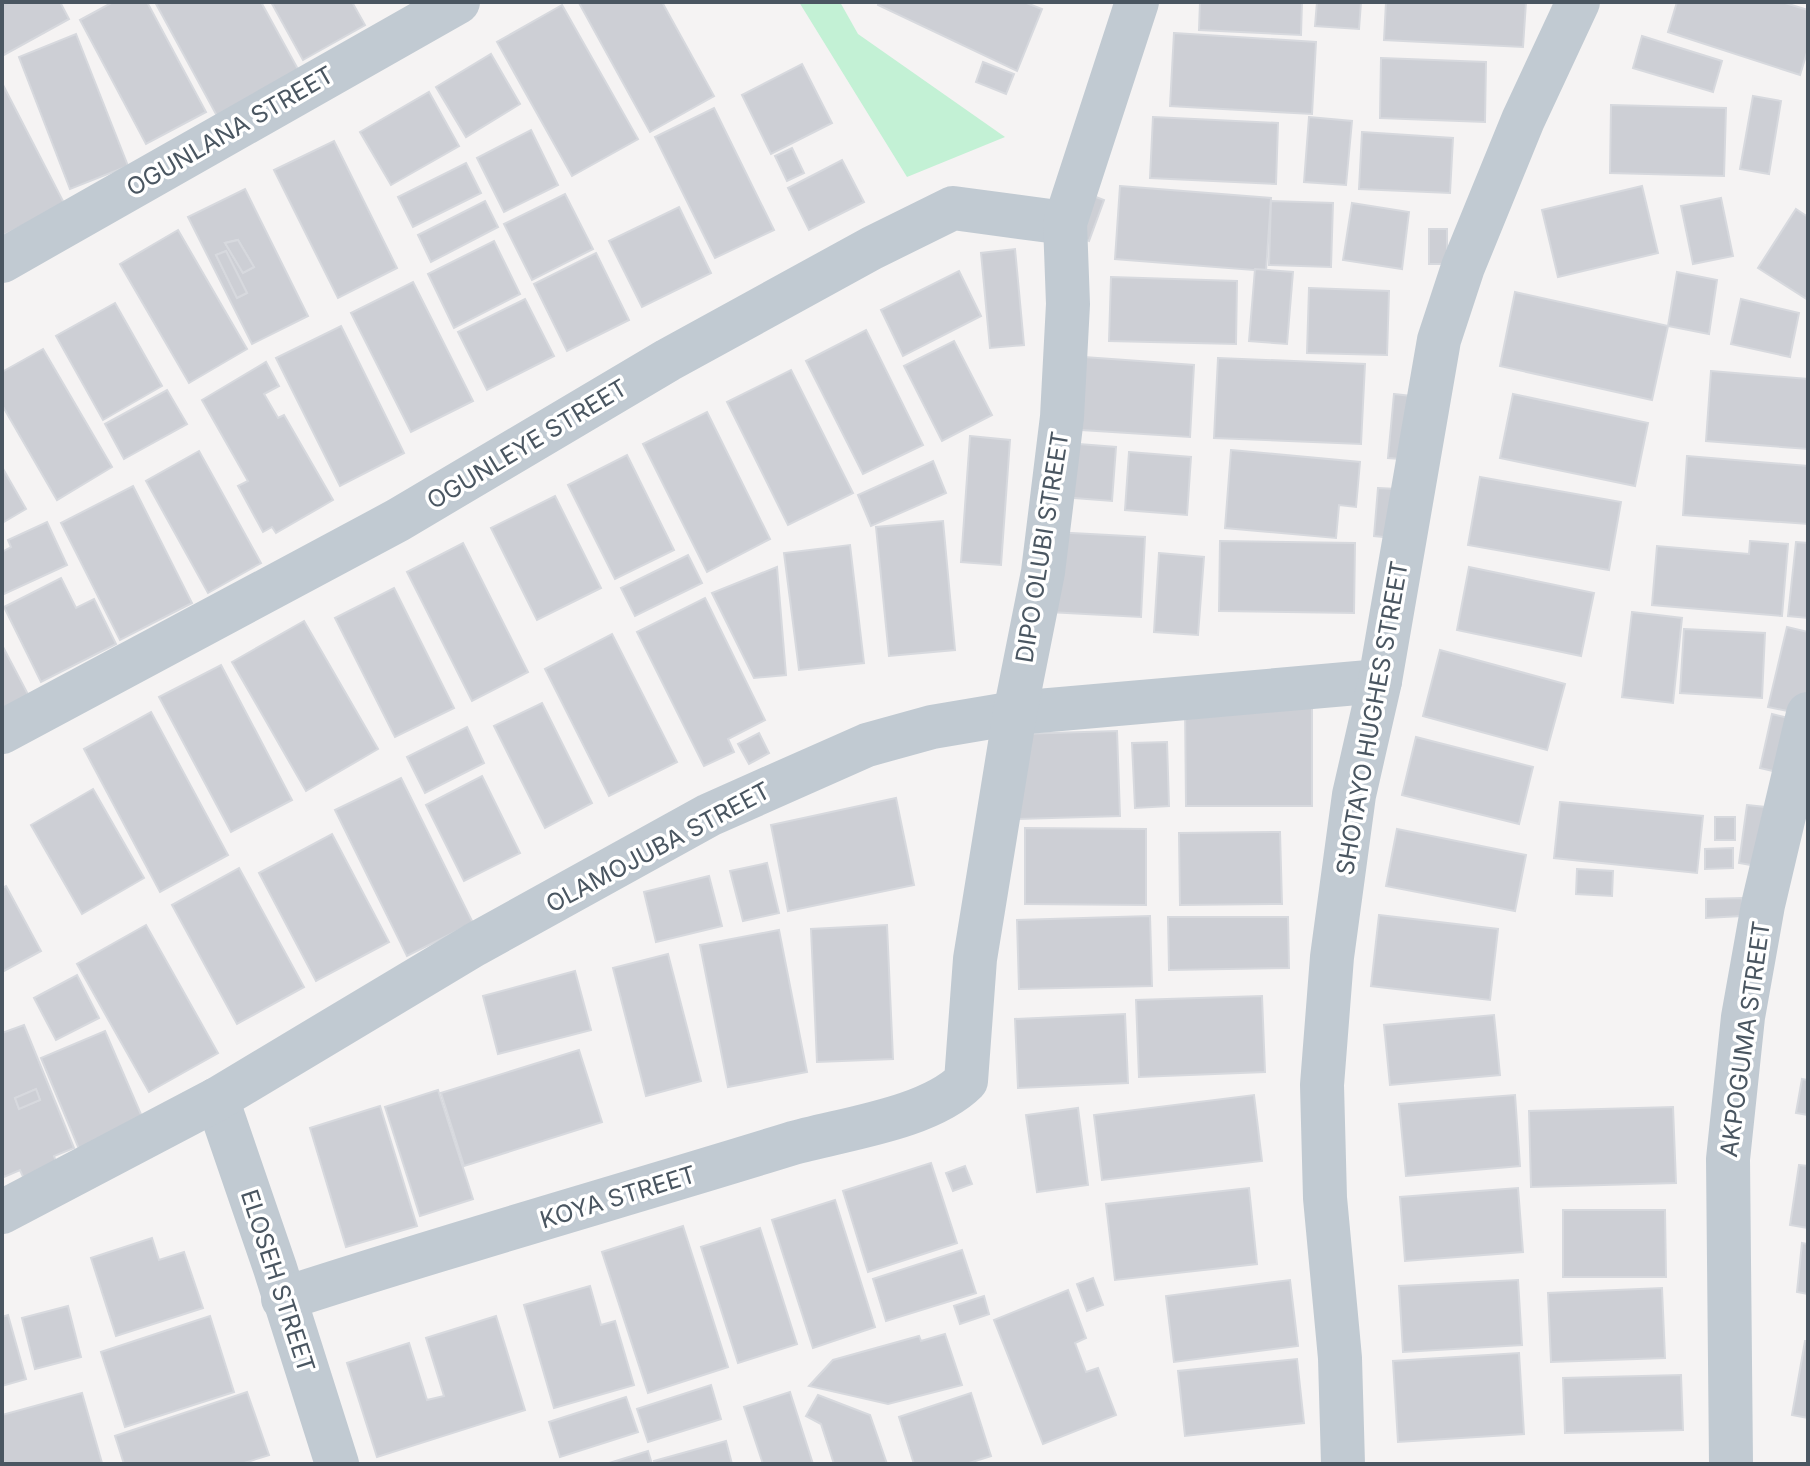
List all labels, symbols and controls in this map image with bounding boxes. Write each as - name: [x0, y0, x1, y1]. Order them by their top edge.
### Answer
- street label: OGUNLANA STREET: [121, 60, 339, 202]
- street label: OGUNLEYE STREET: [422, 373, 632, 515]
- street label: DIPO OLUBI STREET: [1009, 429, 1075, 665]
- street label: SHOTAYO HUGHES STREET: [1330, 559, 1414, 877]
- street label: OLAMOJUBA STREET: [541, 776, 775, 918]
- street label: AKPOGUMA STREET: [1714, 919, 1776, 1159]
- street label: KOYA STREET: [537, 1160, 699, 1234]
- street label: ELOSEH STREET: [235, 1186, 321, 1376]

